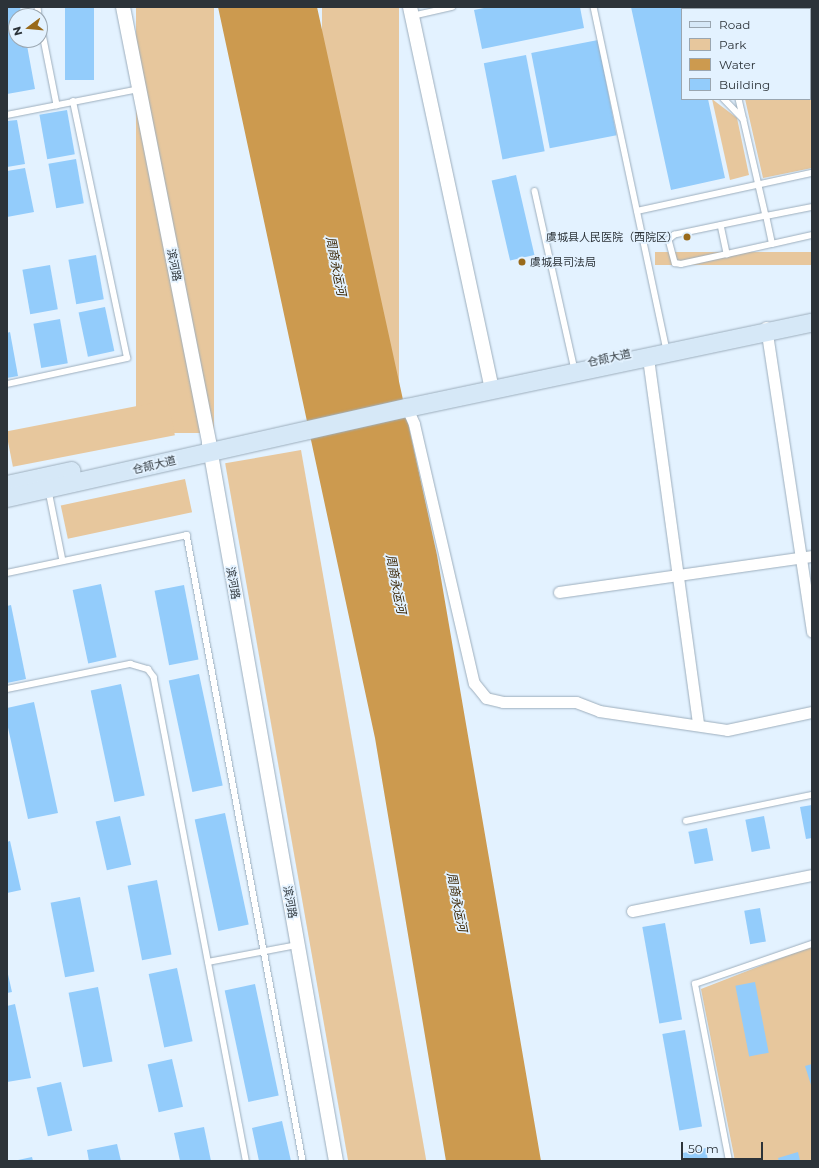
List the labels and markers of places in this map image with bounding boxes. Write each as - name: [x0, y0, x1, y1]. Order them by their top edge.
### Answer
- place label: 虞城县人民医院（西院区）: [546, 230, 678, 244]
- marker: 虞城县人民医院（西院区）: [681, 231, 693, 243]
- place label: 虞城县司法局: [530, 255, 596, 269]
- marker: 虞城县司法局: [517, 257, 527, 267]

